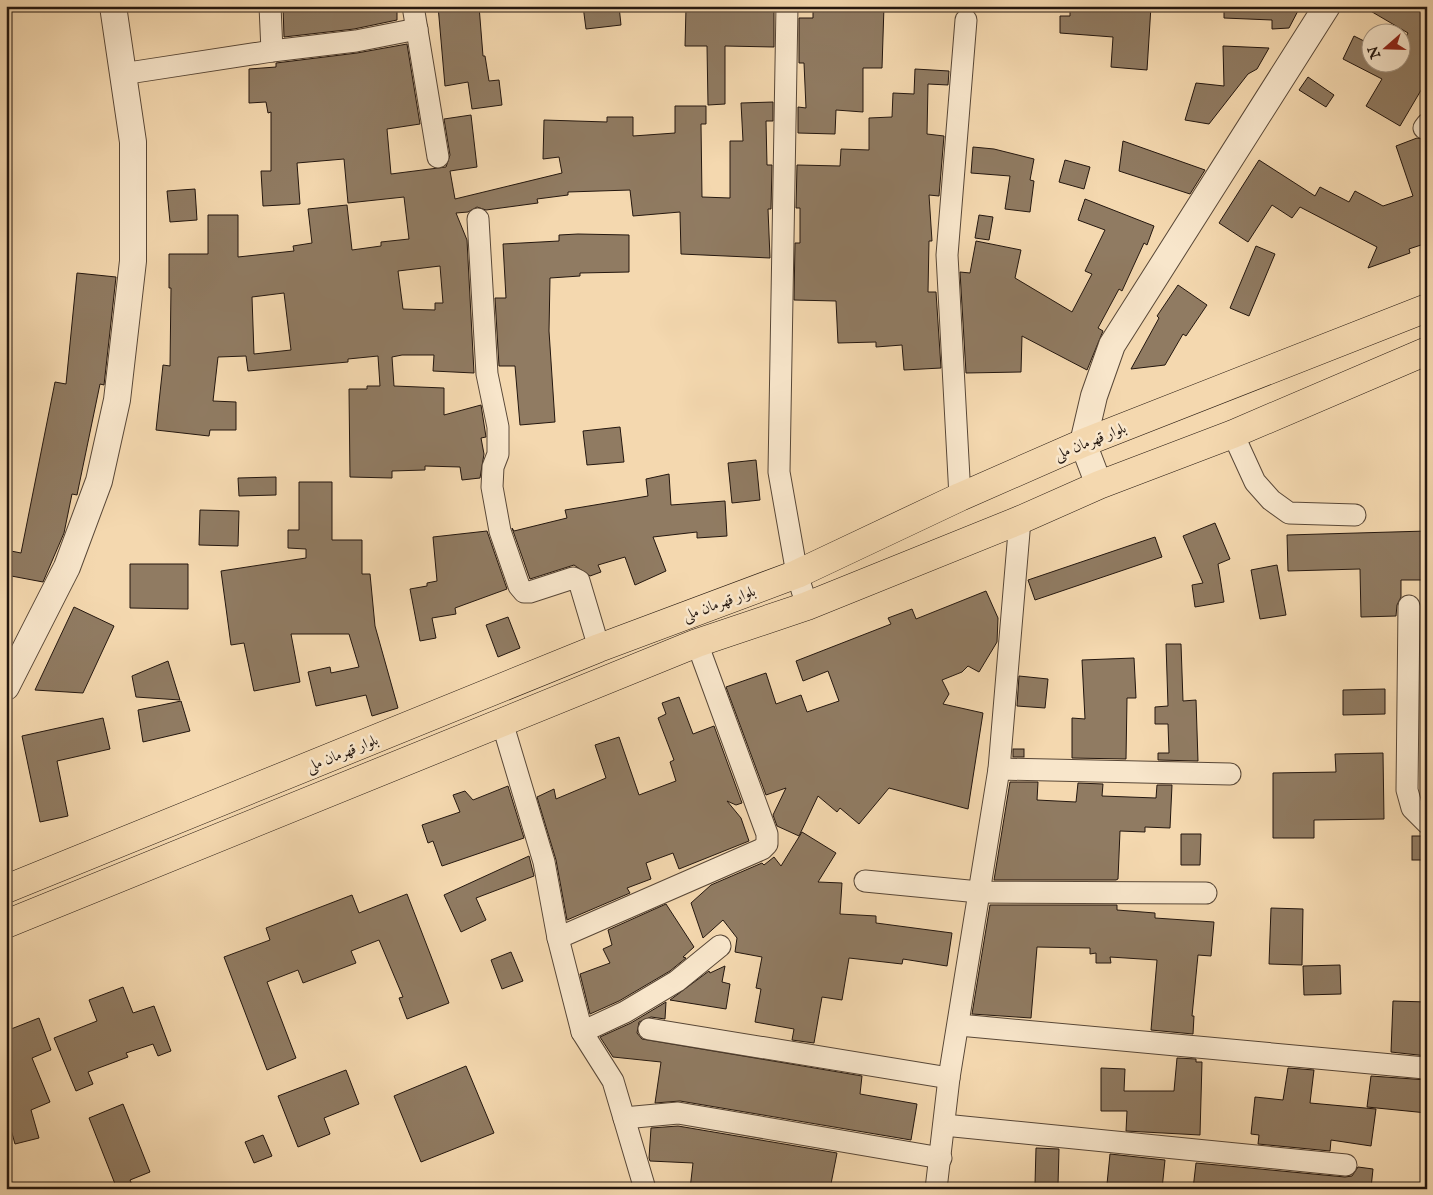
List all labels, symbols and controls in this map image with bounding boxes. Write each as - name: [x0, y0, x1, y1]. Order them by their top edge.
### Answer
- north arrow: [1360, 22, 1410, 72]
- text: N: [1364, 43, 1386, 62]
- street label: بلوار قهرمان ملی: [1051, 418, 1130, 465]
- street label: بلوار قهرمان ملی: [680, 581, 759, 626]
- street label: بلوار قهرمان ملی: [303, 730, 382, 777]

